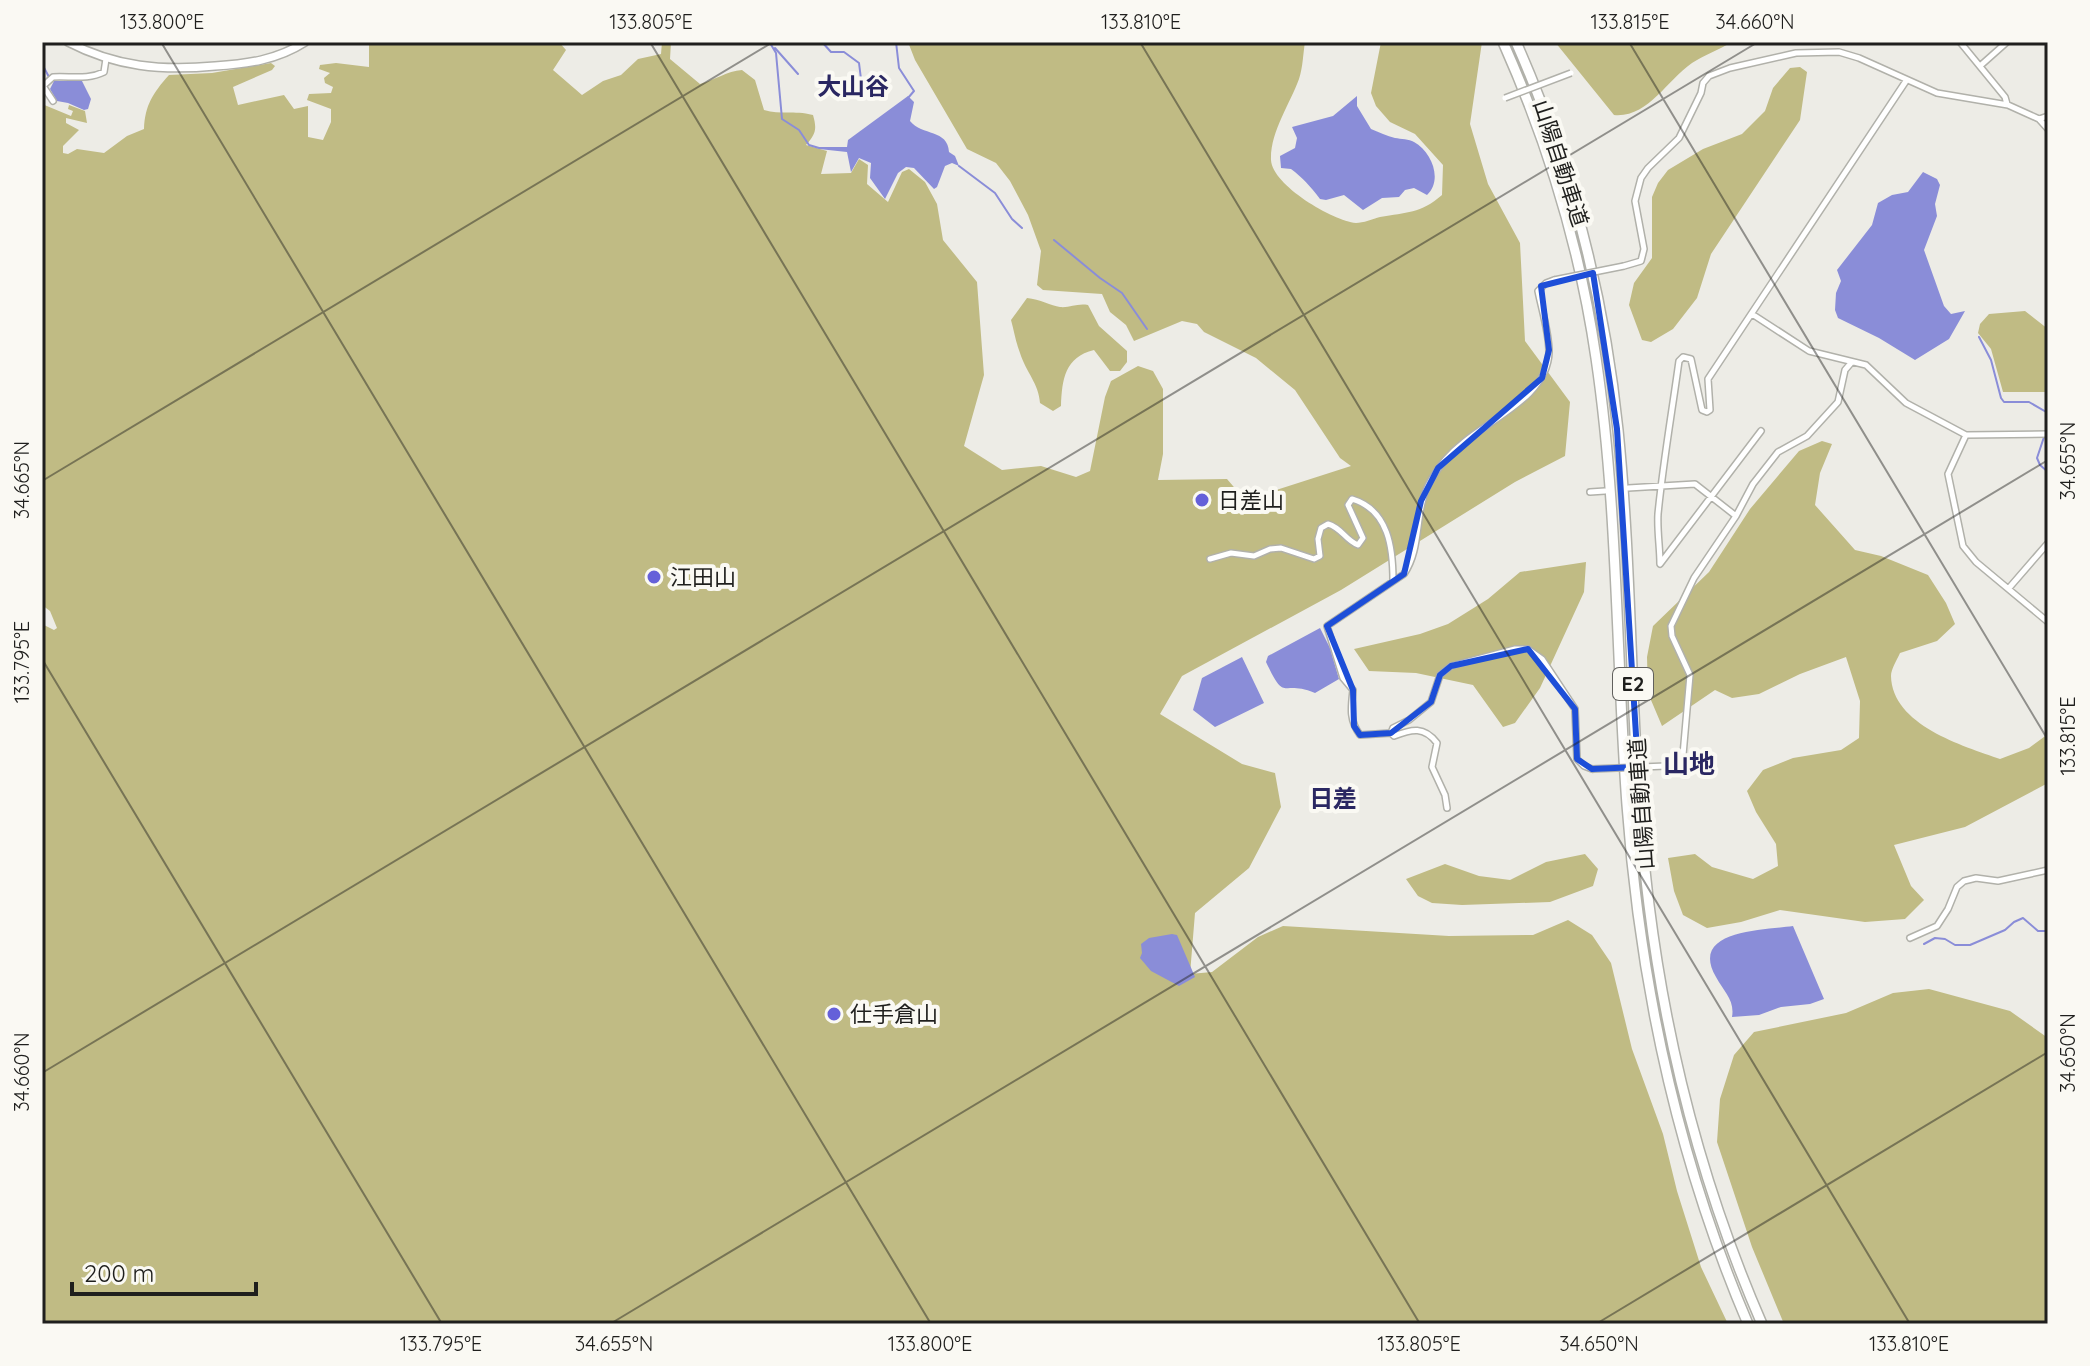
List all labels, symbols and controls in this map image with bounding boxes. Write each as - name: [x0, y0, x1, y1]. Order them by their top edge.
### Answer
- text: 133.800°E: [120, 9, 204, 34]
- text: 133.805°E: [609, 9, 693, 34]
- text: 133.810°E: [1101, 9, 1181, 34]
- text: 133.815°E: [1590, 9, 1670, 34]
- text: 34.660°N: [1715, 9, 1795, 34]
- district label: 大山谷: [817, 71, 889, 101]
- street label: 山陽自動車道: [1527, 96, 1595, 230]
- text: 34.655°N: [2055, 422, 2080, 500]
- text: 34.665°N: [9, 441, 34, 519]
- place label: 日差山: [1218, 486, 1284, 514]
- marker: 日差山: [1193, 491, 1211, 509]
- place label: 江田山: [670, 563, 736, 591]
- marker: 江田山: [645, 568, 663, 586]
- text: 133.795°E: [9, 621, 34, 703]
- road number: E2: [1613, 668, 1653, 700]
- text: 133.815°E: [2055, 696, 2080, 776]
- street label: 山陽自動車道: [1622, 737, 1660, 871]
- district label: 山地: [1663, 747, 1715, 780]
- district label: 日差: [1309, 783, 1357, 813]
- place label: 仕手倉山: [850, 1000, 938, 1028]
- marker: 仕手倉山: [825, 1005, 843, 1023]
- text: 34.650°N: [2055, 1013, 2080, 1093]
- text: 34.660°N: [9, 1032, 34, 1112]
- scale bar: [72, 1246, 256, 1296]
- text: 200 m: [84, 1258, 154, 1288]
- text: 133.795°E: [400, 1331, 482, 1356]
- text: 34.655°N: [575, 1331, 653, 1356]
- text: 133.800°E: [888, 1331, 972, 1356]
- text: 133.805°E: [1377, 1331, 1461, 1356]
- text: 34.650°N: [1559, 1331, 1639, 1356]
- text: 133.810°E: [1869, 1331, 1949, 1356]

